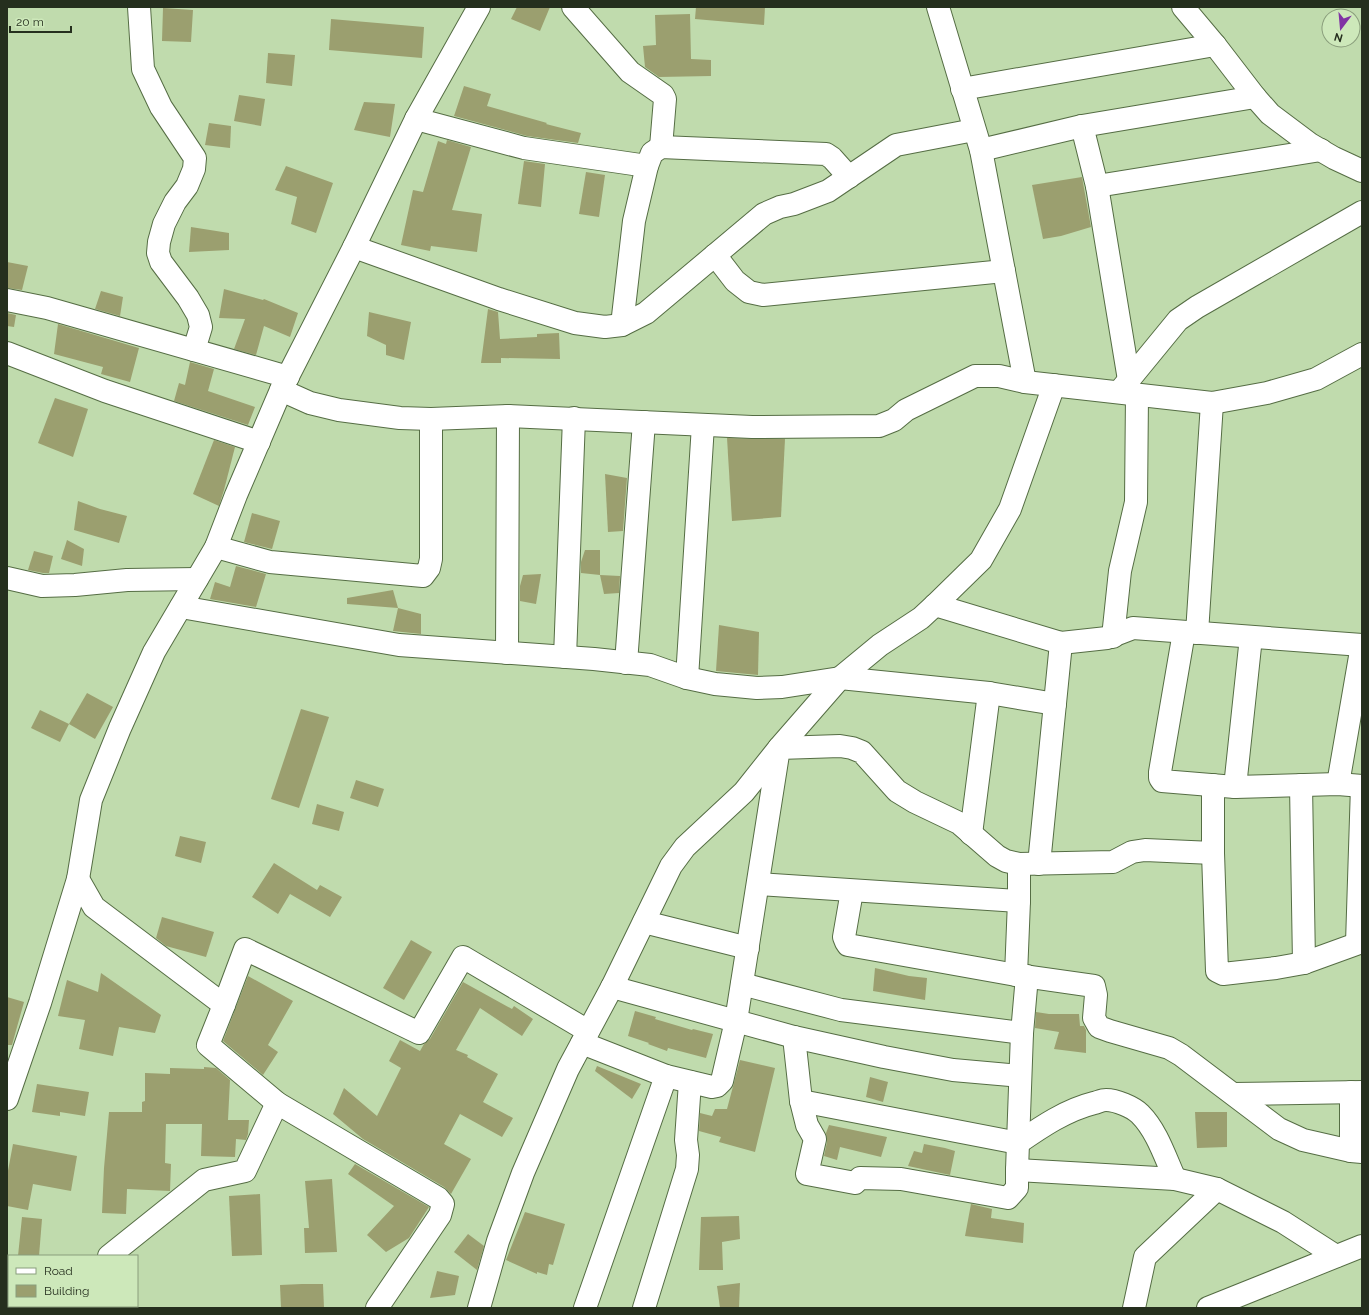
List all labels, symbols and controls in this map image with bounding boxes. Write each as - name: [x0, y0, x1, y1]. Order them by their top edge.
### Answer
- scale bar: [10, 8, 71, 34]
- north arrow: [1321, 8, 1361, 48]
- text: 20 m: [16, 15, 44, 29]
- text: N: [1333, 30, 1344, 45]
- legend: [8, 1255, 138, 1307]
- text: Road: [44, 1264, 73, 1278]
- text: Building: [44, 1284, 90, 1298]

